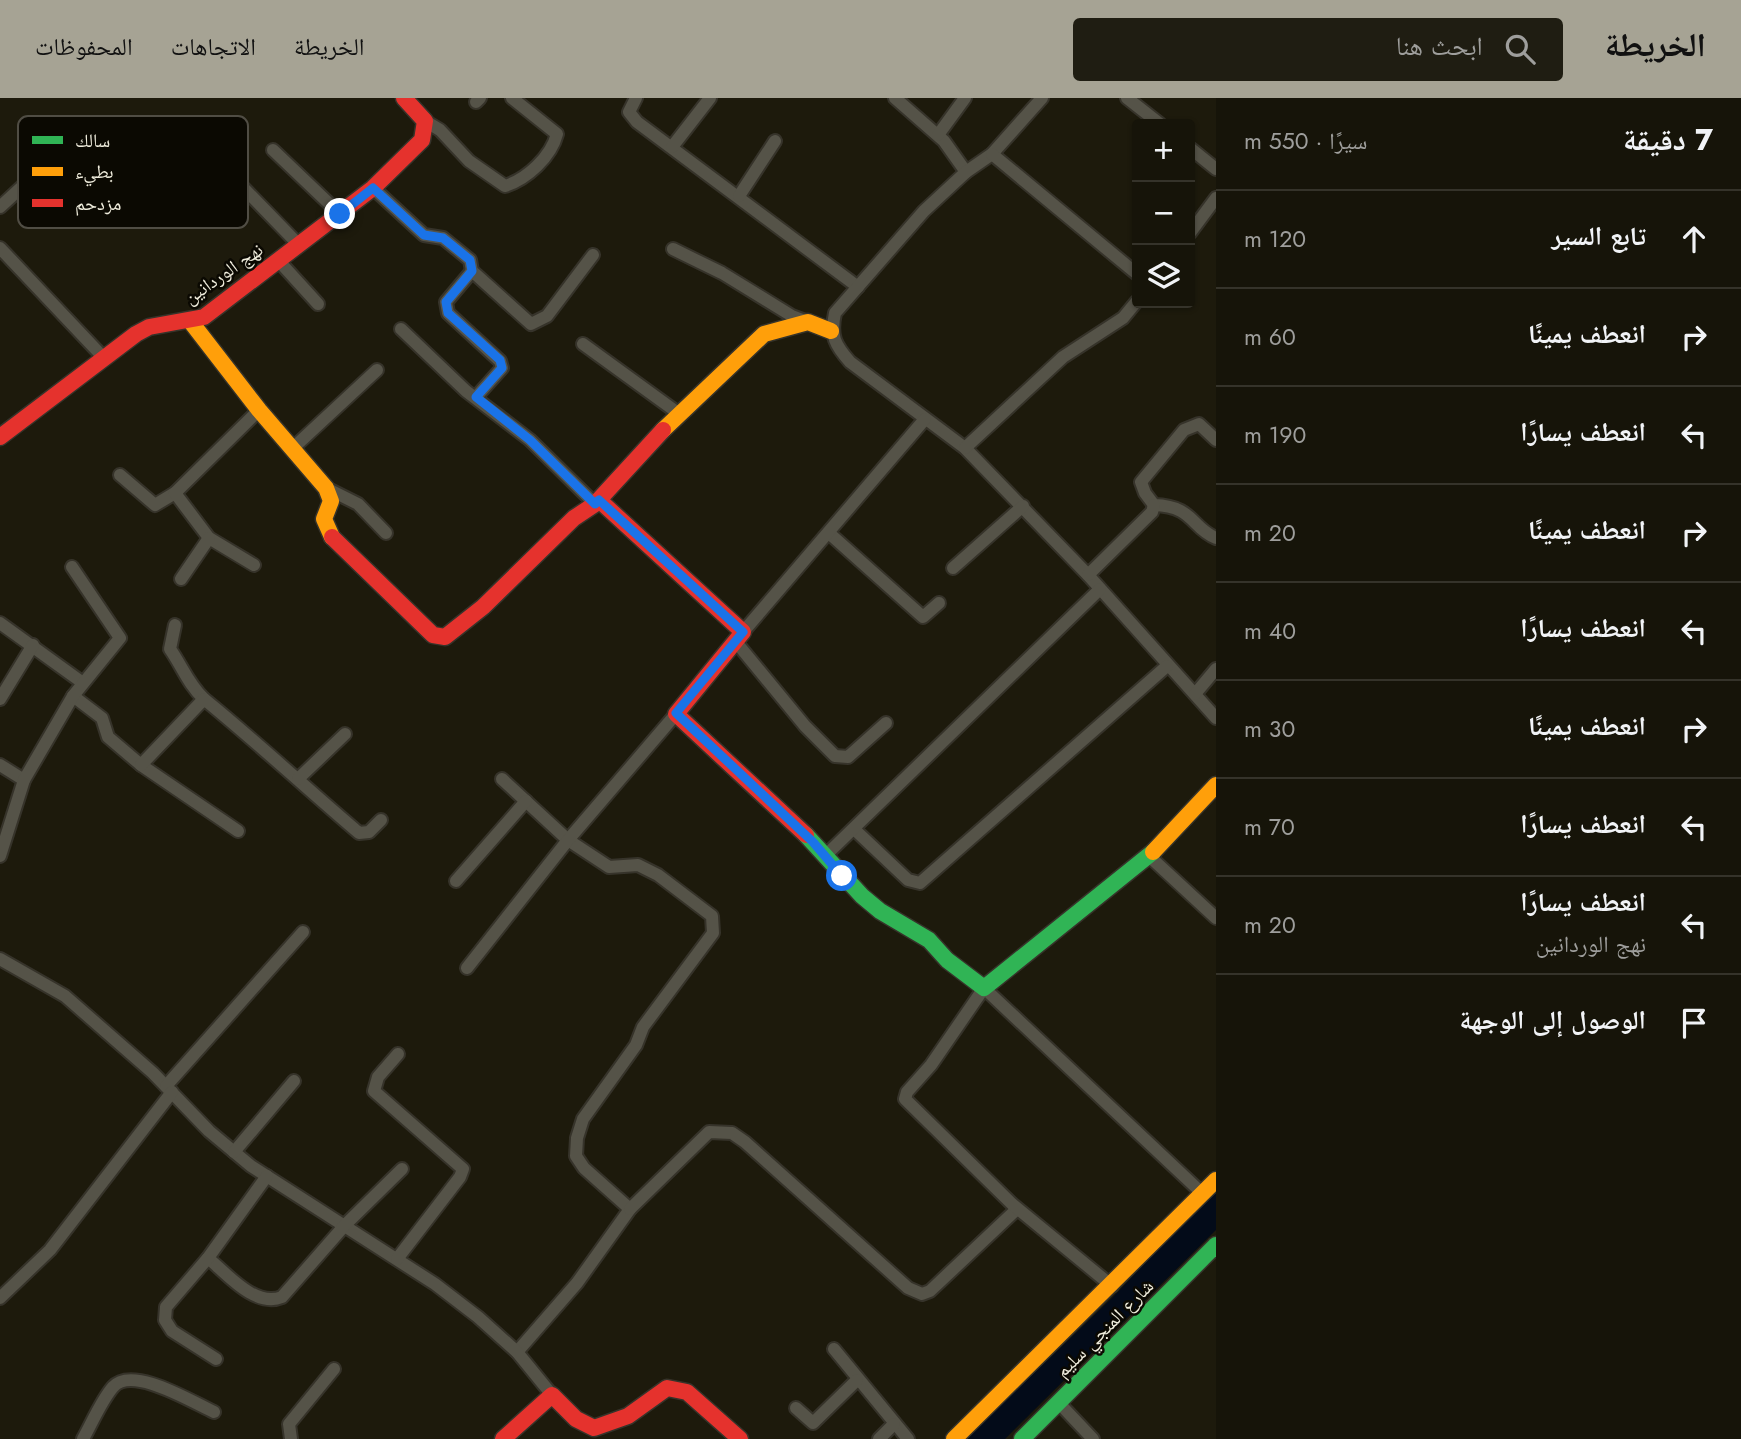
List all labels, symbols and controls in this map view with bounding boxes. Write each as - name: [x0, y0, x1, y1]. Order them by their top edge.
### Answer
- search box: [1073, 18, 1563, 81]
- text: الخريطة: [1605, 21, 1706, 68]
- text: ابحث هنا: [1396, 27, 1483, 65]
- text: المحفوظات: [35, 29, 133, 64]
- text: الاتجاهات: [171, 29, 256, 64]
- text: الخريطة: [294, 29, 365, 64]
- icon: search: [1501, 30, 1539, 68]
- legend: [18, 116, 248, 228]
- text: 7 دقيقة: [1623, 118, 1713, 161]
- map controls: [1132, 119, 1195, 308]
- button: +: [1132, 119, 1195, 182]
- text: سيرًا · 550 m: [1244, 124, 1368, 158]
- text: سالك: [75, 127, 110, 154]
- text: بطيء: [75, 158, 114, 187]
- button: −: [1132, 182, 1195, 245]
- text: مزدحم: [75, 190, 121, 217]
- route end: [324, 198, 355, 229]
- text: تابع السير: [1551, 217, 1646, 255]
- icon: ahead: [1675, 220, 1713, 258]
- text: 120 m: [1244, 222, 1306, 256]
- street label: نهج الوردانين: [178, 236, 268, 311]
- button: layers: [1132, 245, 1195, 308]
- text: انعطف يمينًا: [1528, 315, 1646, 353]
- icon: right: [1675, 318, 1713, 356]
- text: 60 m: [1244, 320, 1296, 354]
- text: انعطف يسارًا: [1520, 413, 1646, 451]
- icon: left: [1675, 416, 1713, 454]
- text: 190 m: [1244, 418, 1306, 452]
- text: انعطف يمينًا: [1528, 511, 1646, 549]
- icon: right: [1675, 514, 1713, 552]
- text: 20 m: [1244, 516, 1296, 550]
- text: انعطف يسارًا: [1520, 609, 1646, 647]
- icon: left: [1675, 612, 1713, 650]
- text: 40 m: [1244, 614, 1296, 648]
- text: انعطف يمينًا: [1528, 707, 1646, 745]
- icon: right: [1675, 710, 1713, 748]
- text: 30 m: [1244, 712, 1295, 746]
- text: انعطف يسارًا: [1520, 805, 1646, 843]
- icon: left: [1675, 808, 1713, 846]
- text: 70 m: [1244, 810, 1295, 844]
- route start: [826, 860, 857, 891]
- text: انعطف يسارًا: [1520, 883, 1646, 921]
- icon: left: [1675, 906, 1713, 944]
- text: 20 m: [1244, 908, 1296, 942]
- text: نهج الوردانين: [1536, 927, 1646, 961]
- text: الوصول إلى الوجهة: [1459, 1001, 1646, 1039]
- icon: arrive: [1675, 1004, 1713, 1042]
- street label: شارع المنجي سليم: [1049, 1273, 1161, 1385]

